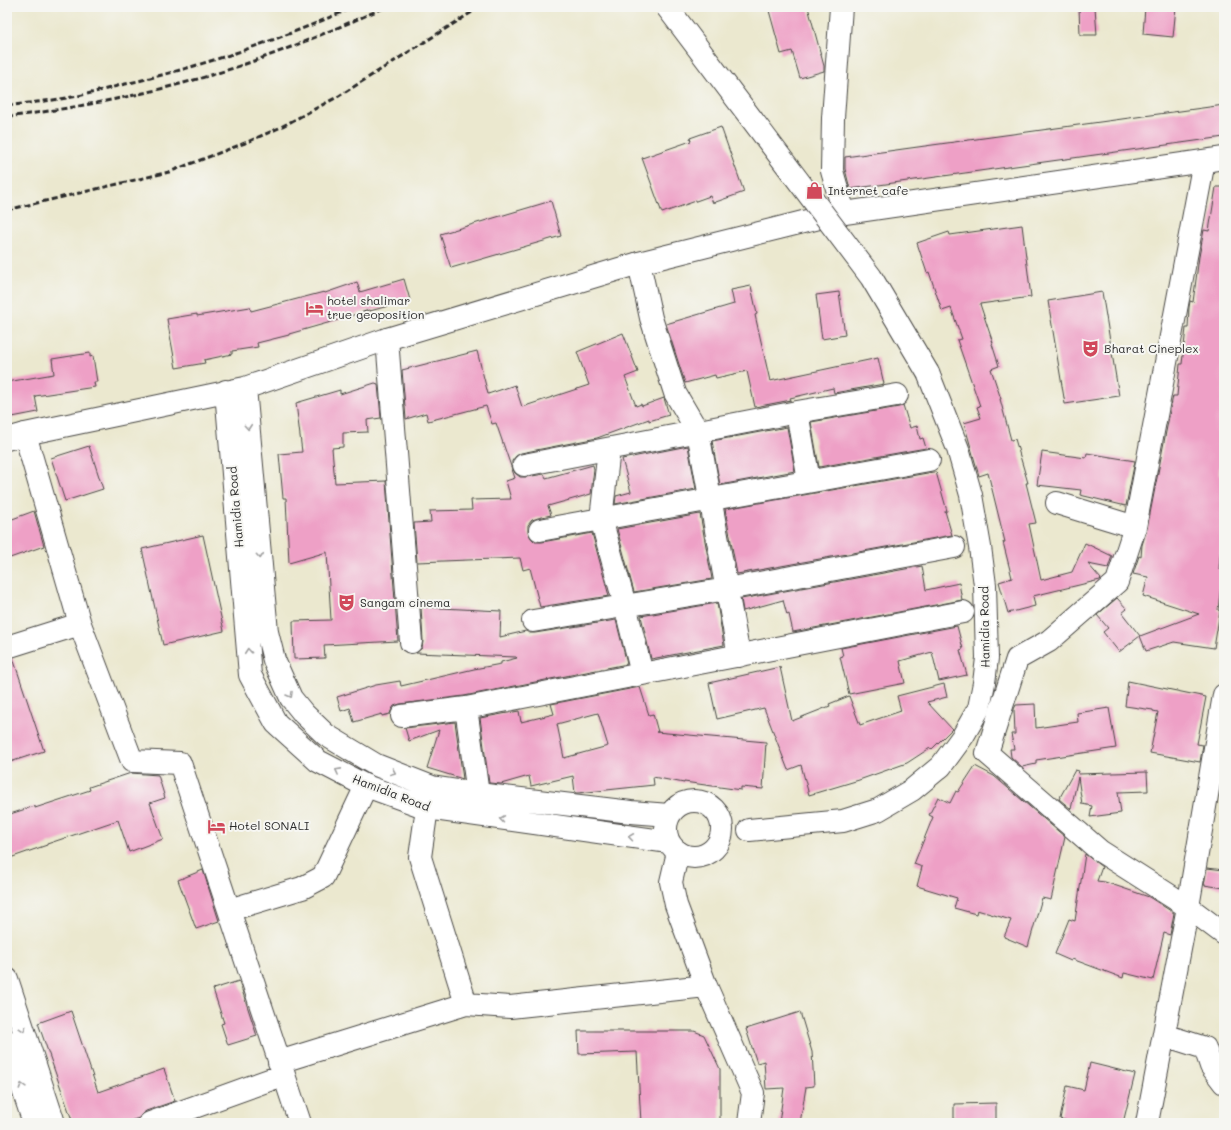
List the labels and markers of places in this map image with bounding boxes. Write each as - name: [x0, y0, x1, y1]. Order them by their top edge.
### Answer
- shop icon: Internet cafe: [805, 181, 825, 201]
- place label: Internet cafe: [828, 182, 908, 198]
- place label: hotel shalimar true geoposition: [327, 292, 424, 322]
- hotel icon: hotel shalimar true geoposition: [304, 298, 324, 318]
- theatre icon: Bharat Cineplex: [1081, 339, 1101, 359]
- place label: Bharat Cineplex: [1104, 340, 1199, 356]
- theatre icon: Sangam cinema: [337, 593, 357, 613]
- place label: Sangam cinema: [360, 594, 451, 610]
- hotel icon: Hotel SONALI: [206, 816, 226, 836]
- place label: Hotel SONALI: [229, 817, 309, 833]

